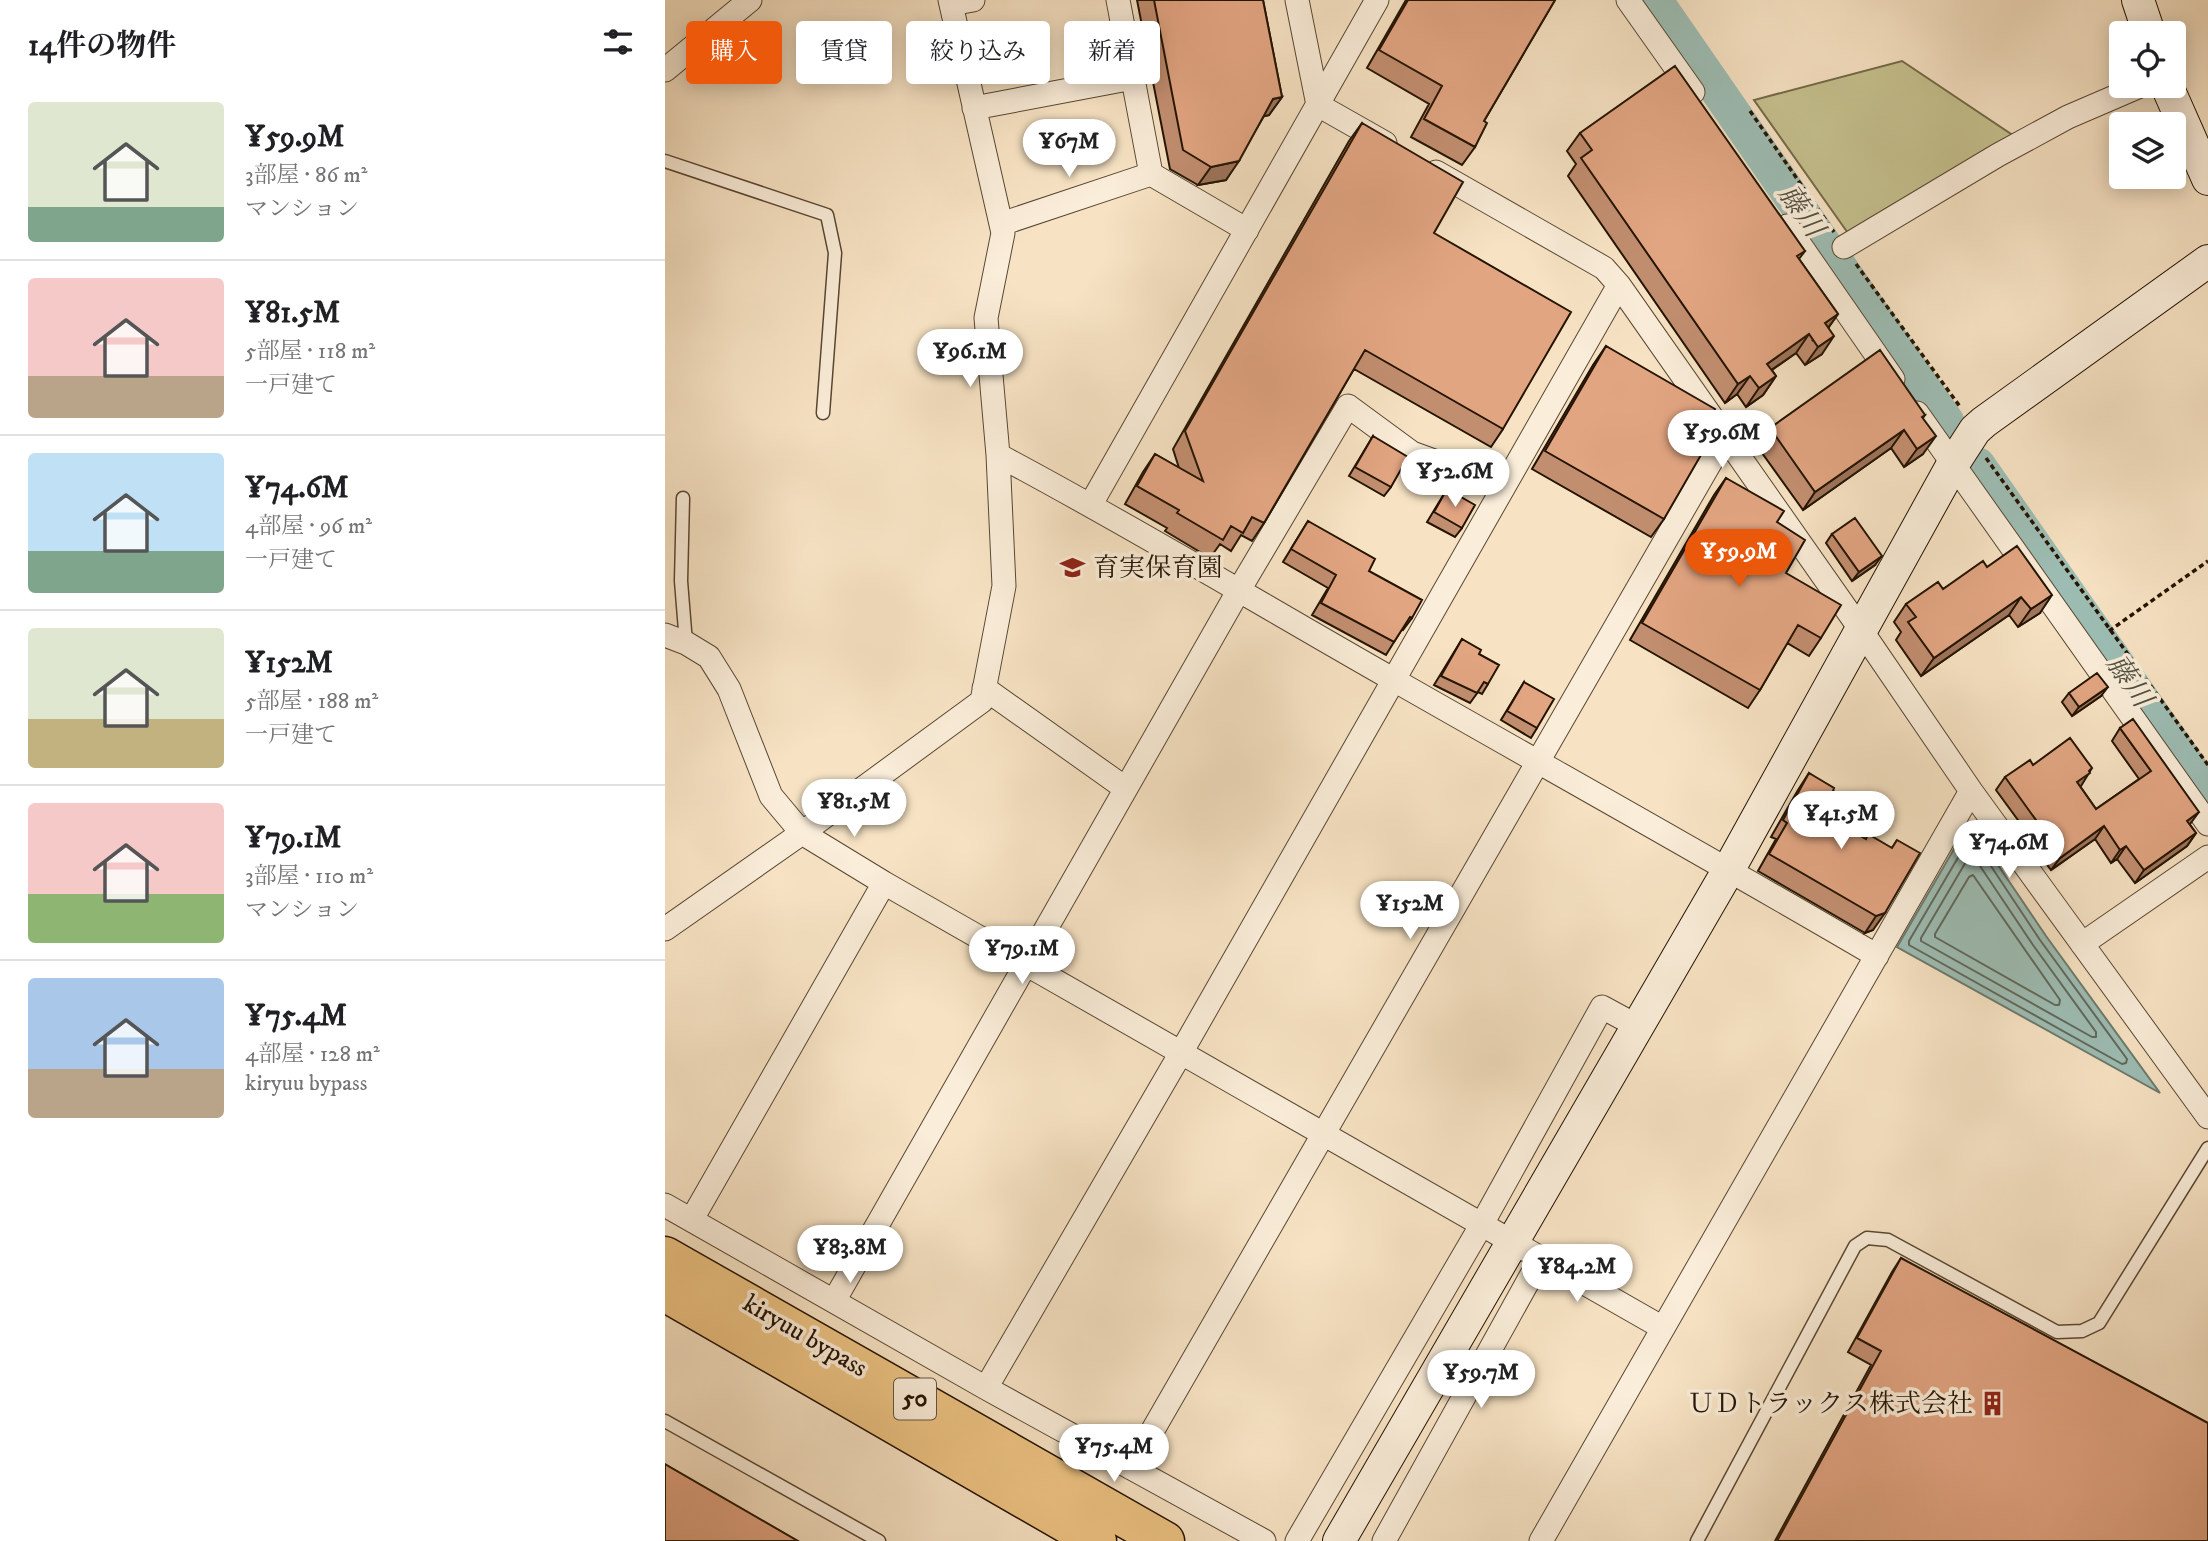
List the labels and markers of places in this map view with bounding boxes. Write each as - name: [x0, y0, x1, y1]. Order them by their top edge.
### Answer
- pin: ¥67M: [1028, 120, 1110, 179]
- pin: ¥96.1M: [913, 330, 1027, 389]
- pin: ¥59.6M: [1665, 410, 1779, 470]
- pin: ¥52.6M: [1398, 449, 1512, 509]
- pin: ¥59.9M: [1682, 530, 1796, 589]
- place label: 育実保育園: [1093, 552, 1223, 585]
- school or university icon: 育実保育園: [1059, 554, 1087, 582]
- pin: ¥81.5M: [797, 780, 911, 839]
- pin: ¥41.5M: [1784, 792, 1898, 851]
- pin: ¥74.6M: [1952, 820, 2066, 880]
- pin: ¥152M: [1361, 881, 1459, 941]
- pin: ¥79.1M: [965, 926, 1079, 986]
- pin: ¥83.8M: [793, 1226, 907, 1285]
- pin: ¥84.2M: [1520, 1244, 1634, 1304]
- pin: ¥59.7M: [1424, 1350, 1538, 1410]
- place label: ＵＤトラックス株式会社: [1688, 1388, 1973, 1421]
- building icon: ＵＤトラックス株式会社: [1979, 1390, 2007, 1418]
- pin: ¥75.4M: [1057, 1424, 1171, 1484]

